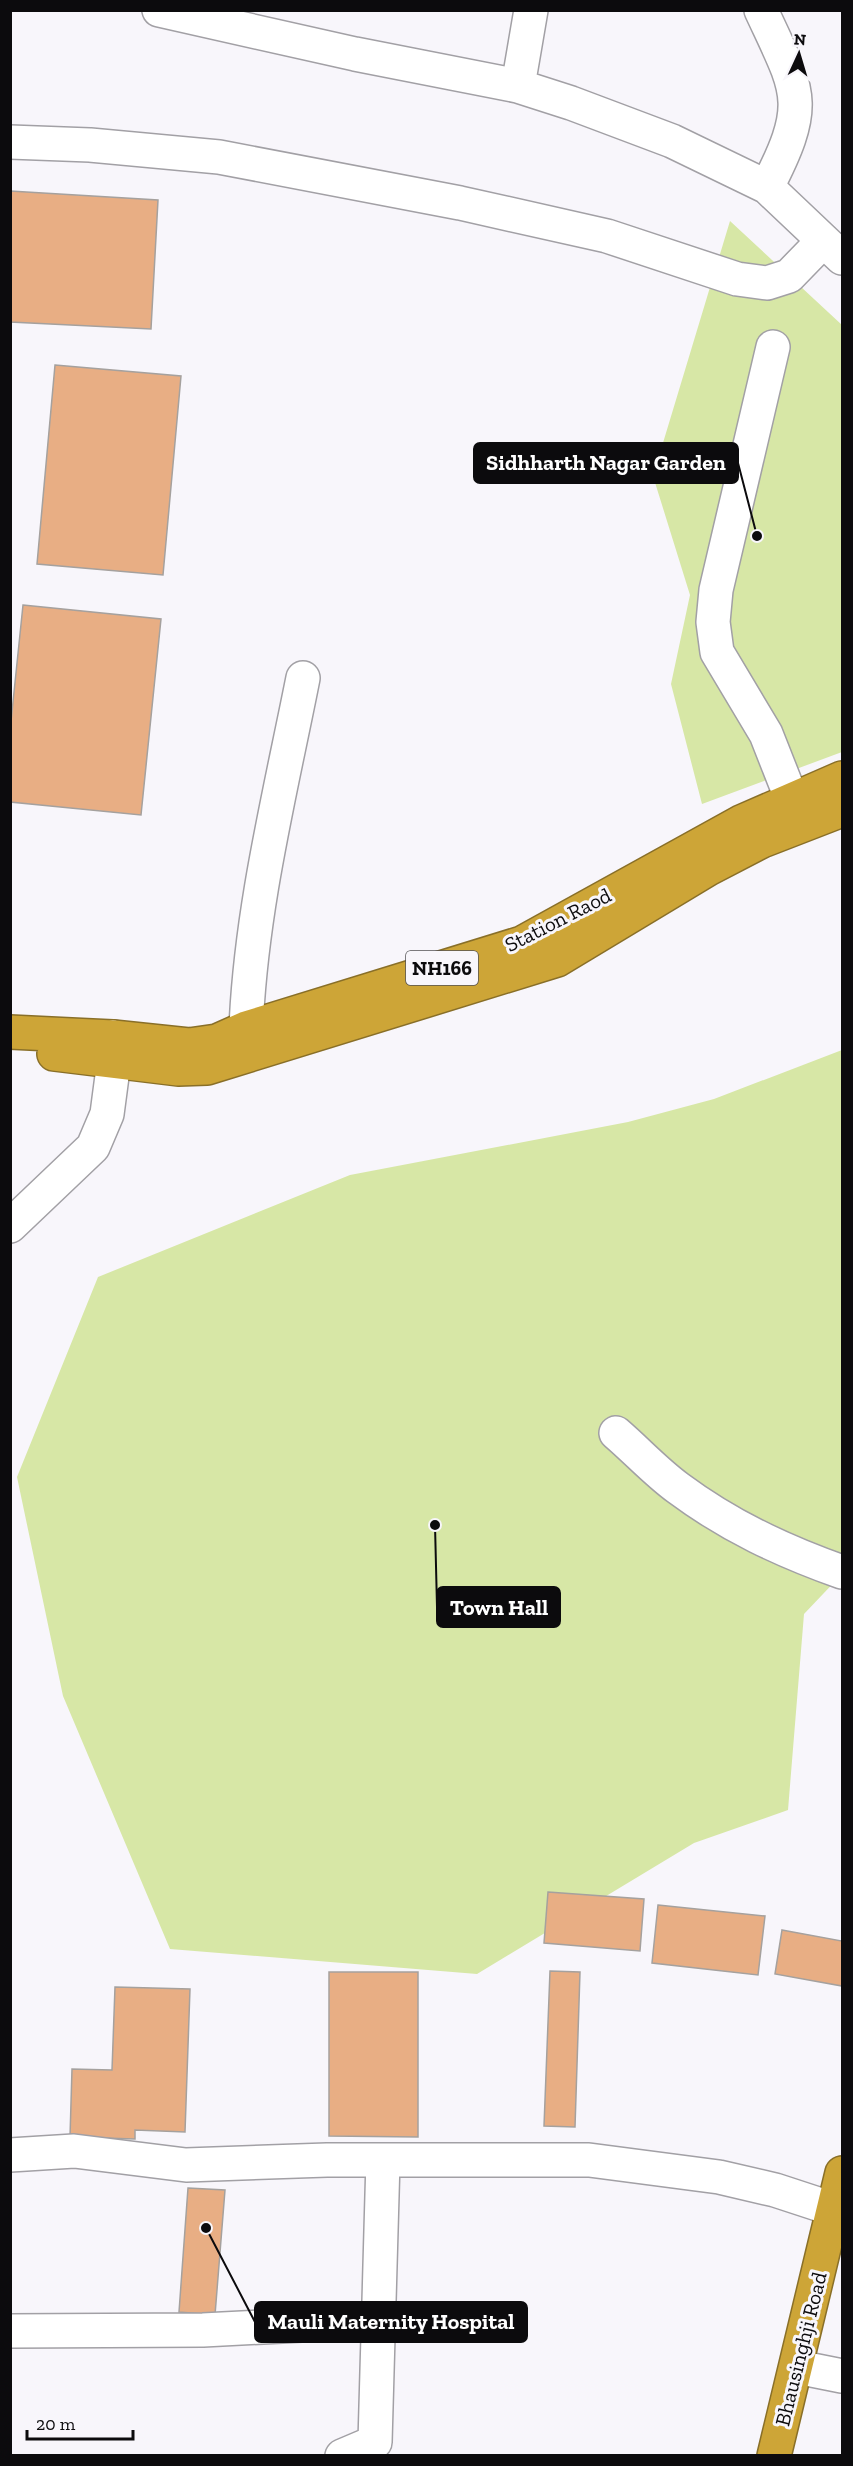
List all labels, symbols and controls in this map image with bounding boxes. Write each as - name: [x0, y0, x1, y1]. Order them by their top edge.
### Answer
- north arrow: [769, 24, 829, 84]
- text: N: [793, 30, 807, 49]
- callout: Sidhharth Nagar Garden: [474, 443, 738, 483]
- text: Sidhharth Nagar Garden: [486, 449, 726, 476]
- street label: Station Raod: [501, 882, 615, 957]
- road number: NH166: [406, 951, 478, 985]
- callout: Town Hall: [437, 1587, 560, 1627]
- text: Town Hall: [450, 1594, 548, 1621]
- street label: Bhausinghji Road: [769, 2269, 833, 2429]
- callout: Mauli Maternity Hospital: [255, 2302, 527, 2342]
- text: Mauli Maternity Hospital: [267, 2308, 515, 2335]
- scale bar: [27, 2403, 134, 2441]
- text: 20 m: [36, 2413, 76, 2435]

